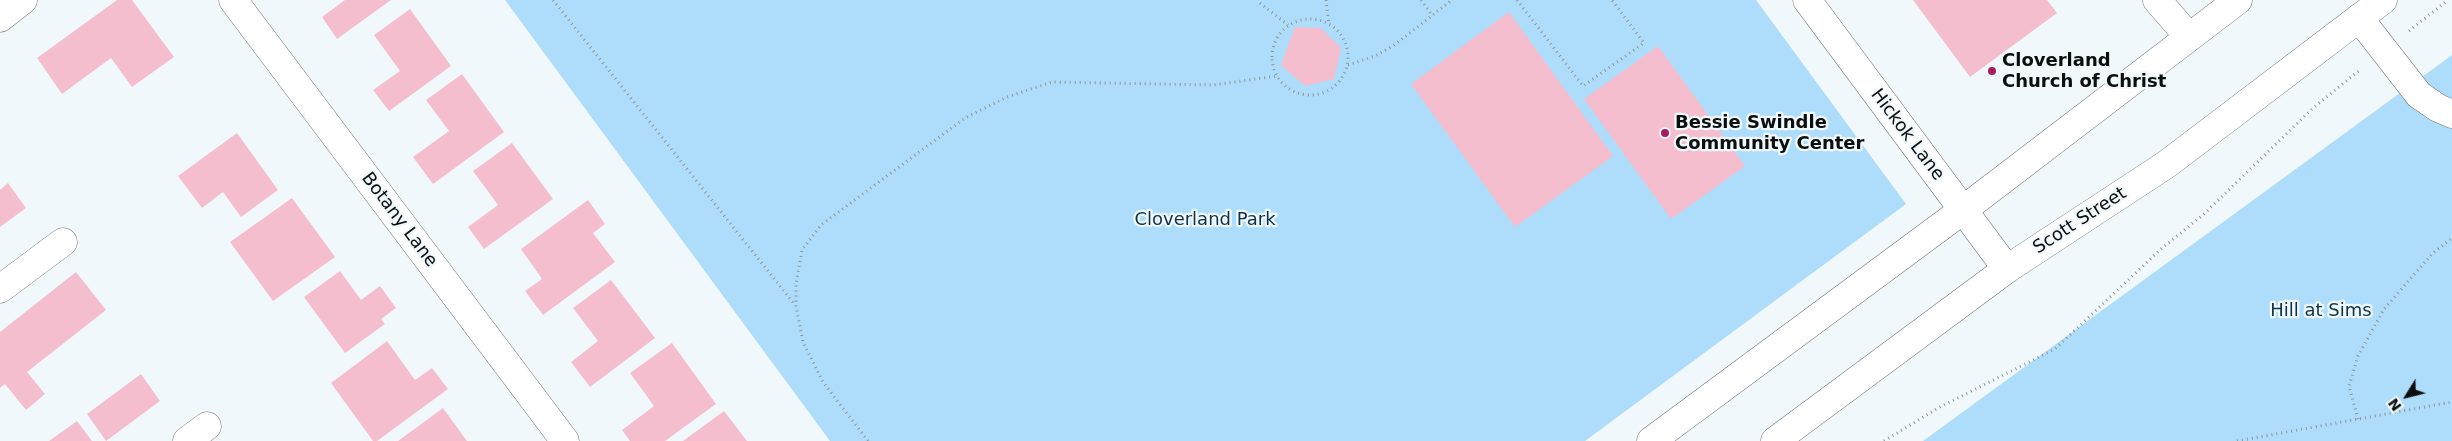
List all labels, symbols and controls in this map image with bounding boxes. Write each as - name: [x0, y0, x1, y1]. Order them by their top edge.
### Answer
- place label: Cloverland Church of Christ: [2002, 50, 2166, 92]
- marker: Cloverland Church of Christ: [1986, 65, 1998, 77]
- street label: Hickok Lane: [1866, 85, 1948, 185]
- place label: Bessie Swindle Community Center: [1675, 112, 1864, 154]
- marker: Bessie Swindle Community Center: [1659, 127, 1671, 139]
- street label: Botany Lane: [356, 168, 442, 272]
- street label: Scott Street: [2029, 183, 2131, 259]
- park label: Cloverland Park: [1134, 209, 1276, 231]
- park label: Hill at Sims: [2270, 300, 2372, 322]
- north arrow: [2382, 371, 2432, 421]
- text: N: [2385, 395, 2405, 414]

